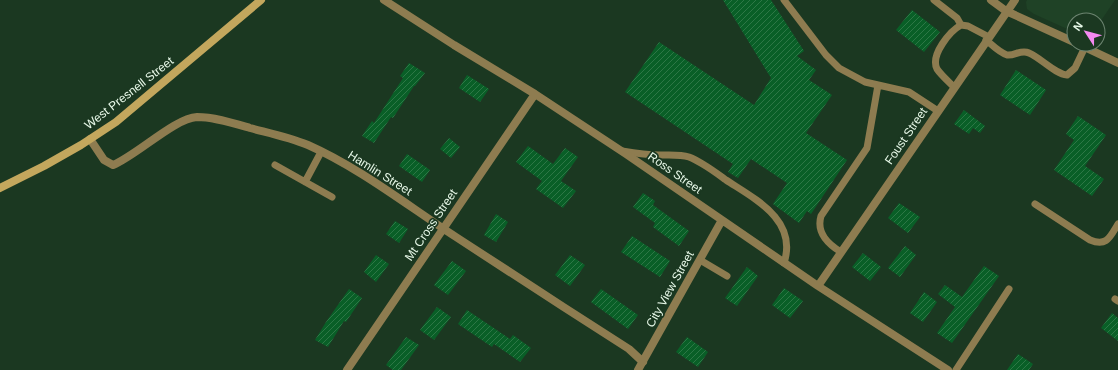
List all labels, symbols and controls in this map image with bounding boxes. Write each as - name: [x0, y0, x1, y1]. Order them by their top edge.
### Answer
- north arrow: [1066, 12, 1106, 52]
- text: N: [1071, 19, 1085, 33]
- street label: West Presnell Street: [82, 53, 177, 132]
- street label: Foust Street: [882, 104, 930, 167]
- street label: Hamlin Street: [345, 148, 415, 199]
- street label: Ross Street: [645, 149, 705, 197]
- street label: Mt Cross Street: [402, 186, 460, 263]
- street label: City View Street: [643, 248, 697, 330]

